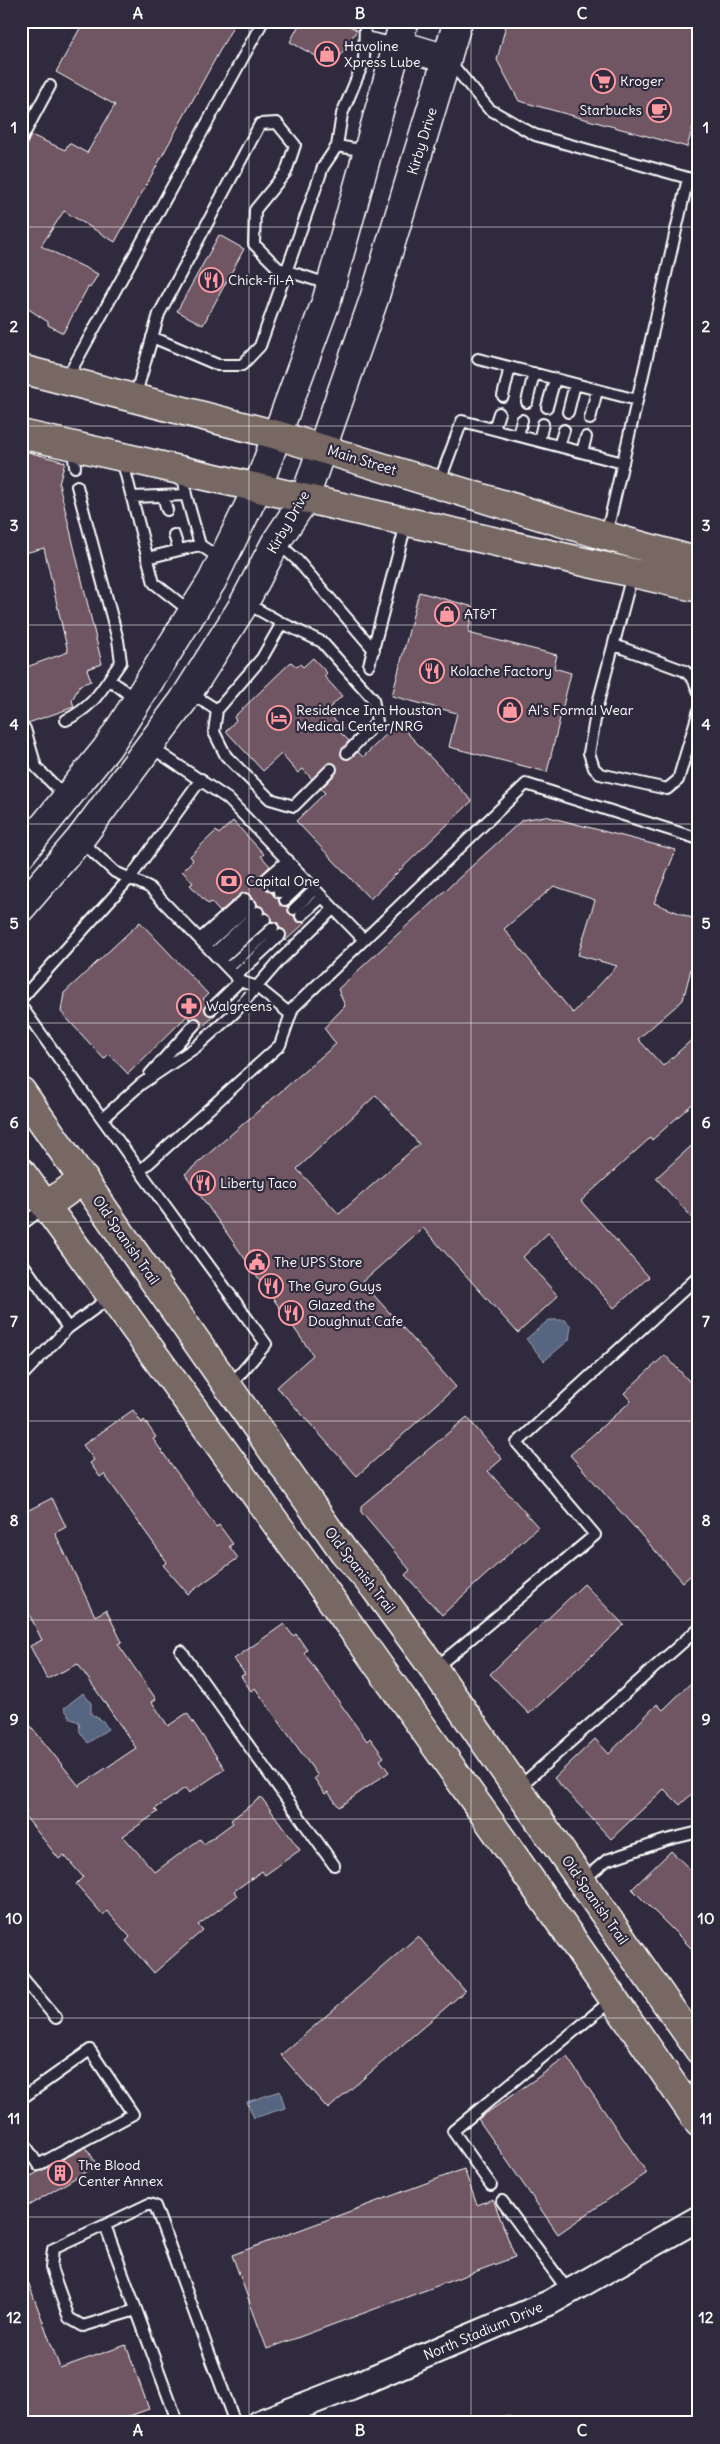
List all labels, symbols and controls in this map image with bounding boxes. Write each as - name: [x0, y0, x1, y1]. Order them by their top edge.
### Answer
- text: A: [133, 3, 143, 23]
- text: B: [355, 3, 366, 23]
- text: C: [577, 3, 588, 23]
- place label: Havoline Xpress Lube: [344, 37, 421, 71]
- shop icon: Havoline Xpress Lube: [314, 41, 340, 67]
- supermarket icon: Kroger: [590, 68, 616, 94]
- place label: Kroger: [620, 72, 663, 90]
- cafe icon: Starbucks: [646, 97, 672, 123]
- place label: Starbucks: [580, 101, 642, 119]
- street label: Kirby Drive: [403, 105, 441, 177]
- text: 1: [11, 117, 17, 137]
- text: 1: [703, 117, 709, 137]
- restaurant icon: Chick-fil-A: [198, 267, 224, 293]
- place label: Chick-fil-A: [228, 271, 294, 289]
- text: 2: [10, 316, 19, 336]
- text: 2: [702, 316, 711, 336]
- street label: Main Street: [325, 441, 399, 479]
- street label: Kirby Drive: [263, 487, 313, 557]
- text: 3: [9, 515, 19, 535]
- text: 3: [701, 515, 711, 535]
- shop icon: AT&T: [434, 601, 460, 627]
- place label: AT&T: [464, 605, 497, 623]
- restaurant icon: Kolache Factory: [419, 658, 445, 684]
- place label: Kolache Factory: [450, 662, 552, 680]
- shop icon: Al's Formal Wear: [497, 697, 523, 723]
- place label: Residence Inn Houston Medical Center/NRG: [296, 701, 442, 735]
- place label: Al's Formal Wear: [528, 701, 634, 719]
- hotel icon: Residence Inn Houston Medical Center/NRG: [266, 705, 292, 731]
- text: 4: [9, 714, 19, 734]
- text: 4: [701, 714, 711, 734]
- bank icon: Capital One: [216, 868, 242, 894]
- place label: Capital One: [246, 872, 320, 890]
- text: 5: [9, 913, 19, 933]
- text: 5: [701, 913, 711, 933]
- pharmacy icon: Walgreens: [176, 993, 202, 1019]
- place label: Walgreens: [206, 997, 272, 1015]
- text: 6: [9, 1112, 19, 1132]
- text: 6: [701, 1112, 711, 1132]
- restaurant icon: Liberty Taco: [190, 1170, 216, 1196]
- place label: Liberty Taco: [220, 1174, 297, 1192]
- street label: Old Spanish Trail: [89, 1192, 163, 1288]
- public building icon: The UPS Store: [244, 1249, 270, 1275]
- place label: The UPS Store: [274, 1253, 362, 1271]
- restaurant icon: The Gyro Guys: [258, 1273, 284, 1299]
- place label: The Gyro Guys: [288, 1277, 382, 1295]
- place label: Glazed the Doughnut Cafe: [308, 1296, 403, 1330]
- restaurant icon: Glazed the Doughnut Cafe: [278, 1300, 304, 1326]
- text: 7: [10, 1311, 18, 1331]
- text: 7: [702, 1311, 710, 1331]
- text: 8: [9, 1510, 19, 1530]
- text: 8: [701, 1510, 711, 1530]
- street label: Old Spanish Trail: [321, 1523, 399, 1617]
- text: 9: [9, 1709, 19, 1729]
- text: 9: [701, 1709, 711, 1729]
- street label: Old Spanish Trail: [558, 1852, 632, 1948]
- text: 10: [6, 1908, 22, 1928]
- text: 10: [698, 1908, 714, 1928]
- text: 11: [8, 2108, 20, 2128]
- text: 11: [700, 2108, 712, 2128]
- place label: The Blood Center Annex: [78, 2156, 163, 2190]
- building icon: The Blood Center Annex: [47, 2160, 73, 2186]
- street label: North Stadium Drive: [421, 2298, 545, 2364]
- text: 12: [6, 2307, 22, 2327]
- text: 12: [698, 2307, 714, 2327]
- text: A: [133, 2420, 143, 2440]
- text: B: [355, 2420, 366, 2440]
- text: C: [577, 2420, 588, 2440]

